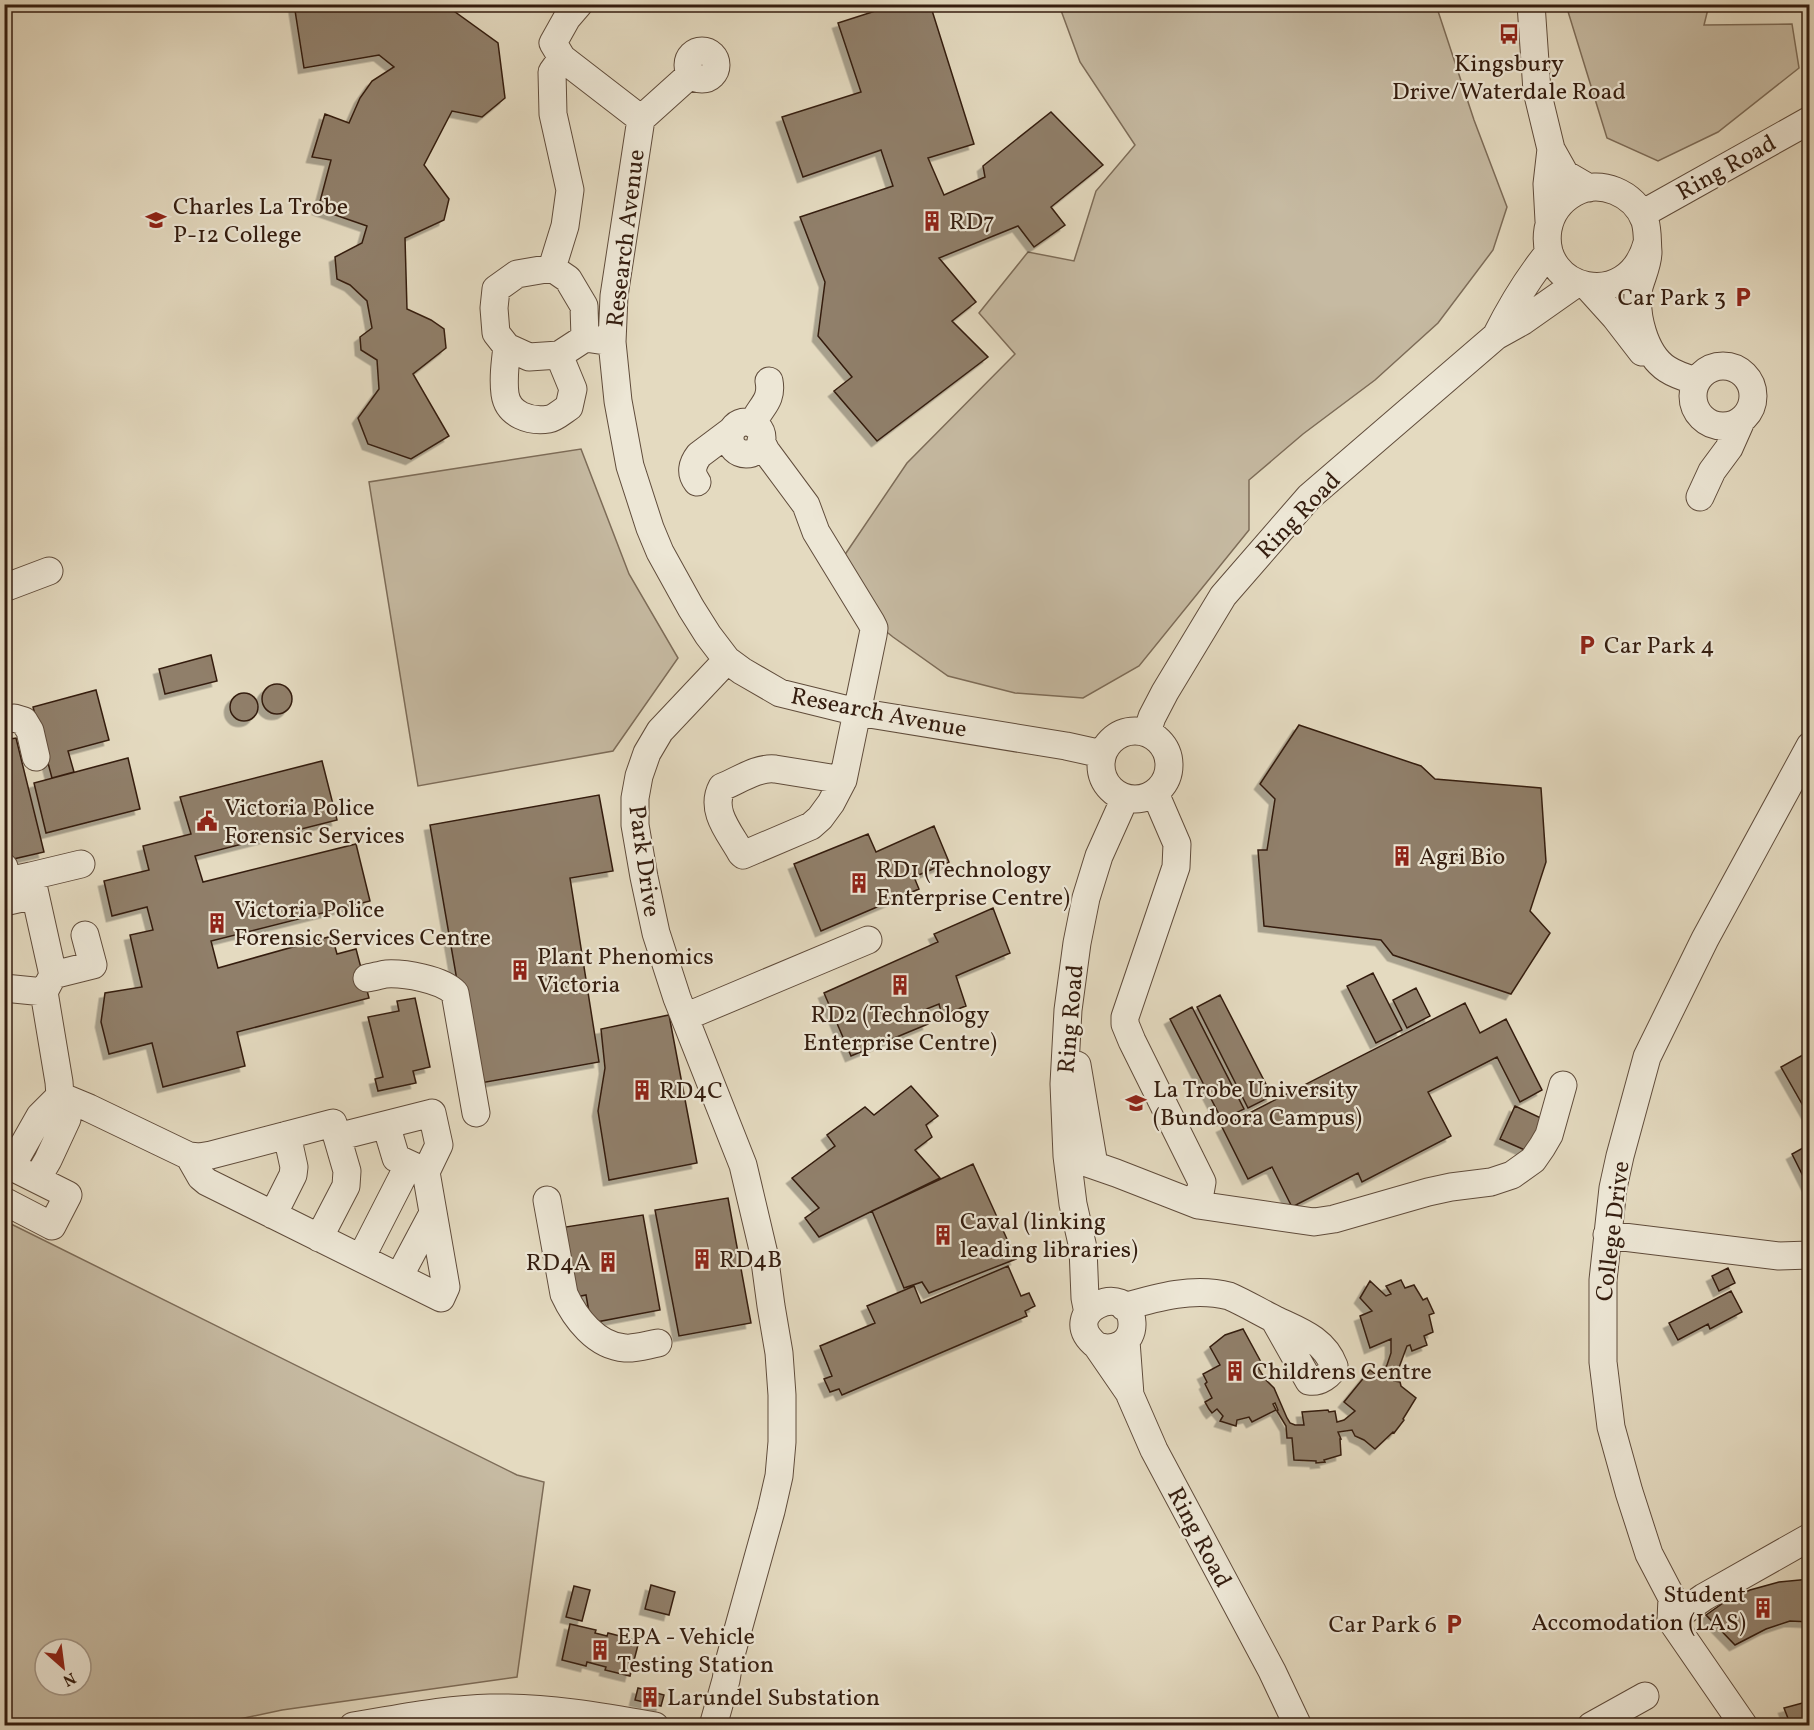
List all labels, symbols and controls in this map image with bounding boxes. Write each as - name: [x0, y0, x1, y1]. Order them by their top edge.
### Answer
- bus stop icon: Kingsbury Drive/Waterdale Road: [1497, 22, 1521, 46]
- place label: Kingsbury Drive/Waterdale Road: [1392, 48, 1626, 110]
- street label: Ring Road: [1671, 127, 1783, 210]
- street label: Research Avenue: [599, 147, 655, 329]
- place label: Charles La Trobe P-12 College: [173, 191, 348, 253]
- place label: RD7: [949, 206, 995, 240]
- school or university icon: Charles La Trobe P-12 College: [144, 208, 168, 232]
- building icon: RD7: [920, 209, 944, 233]
- place label: Car Park 3: [1617, 282, 1726, 316]
- parking icon: Car Park 3: [1731, 285, 1755, 309]
- street label: Ring Road: [1249, 465, 1350, 567]
- place label: Car Park 4: [1604, 630, 1715, 664]
- parking icon: Car Park 4: [1575, 633, 1599, 657]
- street label: Research Avenue: [788, 680, 970, 748]
- place label: Victoria Police Forensic Services: [224, 792, 405, 854]
- street label: Park Drive: [618, 803, 668, 919]
- public building icon: Victoria Police Forensic Services: [195, 809, 219, 833]
- place label: Agri Bio: [1419, 841, 1505, 875]
- building icon: Agri Bio: [1390, 844, 1414, 868]
- place label: RD1 (Technology Enterprise Centre): [876, 854, 1070, 916]
- building icon: RD1 (Technology Enterprise Centre): [847, 871, 871, 895]
- place label: Victoria Police Forensic Services Centre: [234, 894, 491, 956]
- building icon: Victoria Police Forensic Services Centre: [205, 911, 229, 935]
- place label: Plant Phenomics Victoria: [537, 941, 714, 1003]
- building icon: Plant Phenomics Victoria: [508, 958, 532, 982]
- street label: Ring Road: [1050, 963, 1094, 1075]
- building icon: RD2 (Technology Enterprise Centre): [888, 973, 912, 997]
- place label: RD2 (Technology Enterprise Centre): [803, 999, 997, 1061]
- place label: La Trobe University (Bundoora Campus): [1153, 1074, 1362, 1136]
- place label: RD4C: [659, 1075, 723, 1109]
- building icon: RD4C: [630, 1078, 654, 1102]
- school or university icon: La Trobe University (Bundoora Campus): [1124, 1091, 1148, 1115]
- street label: College Drive: [1589, 1159, 1639, 1303]
- place label: Caval (linking leading libraries): [960, 1206, 1138, 1268]
- building icon: Caval (linking leading libraries): [931, 1223, 955, 1247]
- place label: RD4B: [719, 1244, 782, 1278]
- place label: RD4A: [526, 1247, 591, 1281]
- building icon: RD4B: [690, 1247, 714, 1271]
- building icon: RD4A: [596, 1250, 620, 1274]
- place label: Childrens Centre: [1252, 1356, 1432, 1390]
- building icon: Childrens Centre: [1223, 1359, 1247, 1383]
- street label: Ring Road: [1158, 1482, 1239, 1594]
- place label: Student Accomodation (LAS): [1531, 1579, 1746, 1641]
- building icon: Student Accomodation (LAS): [1751, 1596, 1775, 1620]
- place label: Car Park 6: [1329, 1609, 1437, 1643]
- parking icon: Car Park 6: [1442, 1612, 1466, 1636]
- place label: EPA - Vehicle Testing Station: [617, 1621, 774, 1683]
- north arrow: [33, 1637, 93, 1697]
- building icon: EPA - Vehicle Testing Station: [588, 1638, 612, 1662]
- text: N: [58, 1666, 79, 1691]
- place label: Larundel Substation: [667, 1682, 880, 1716]
- building icon: Larundel Substation: [638, 1685, 662, 1709]

